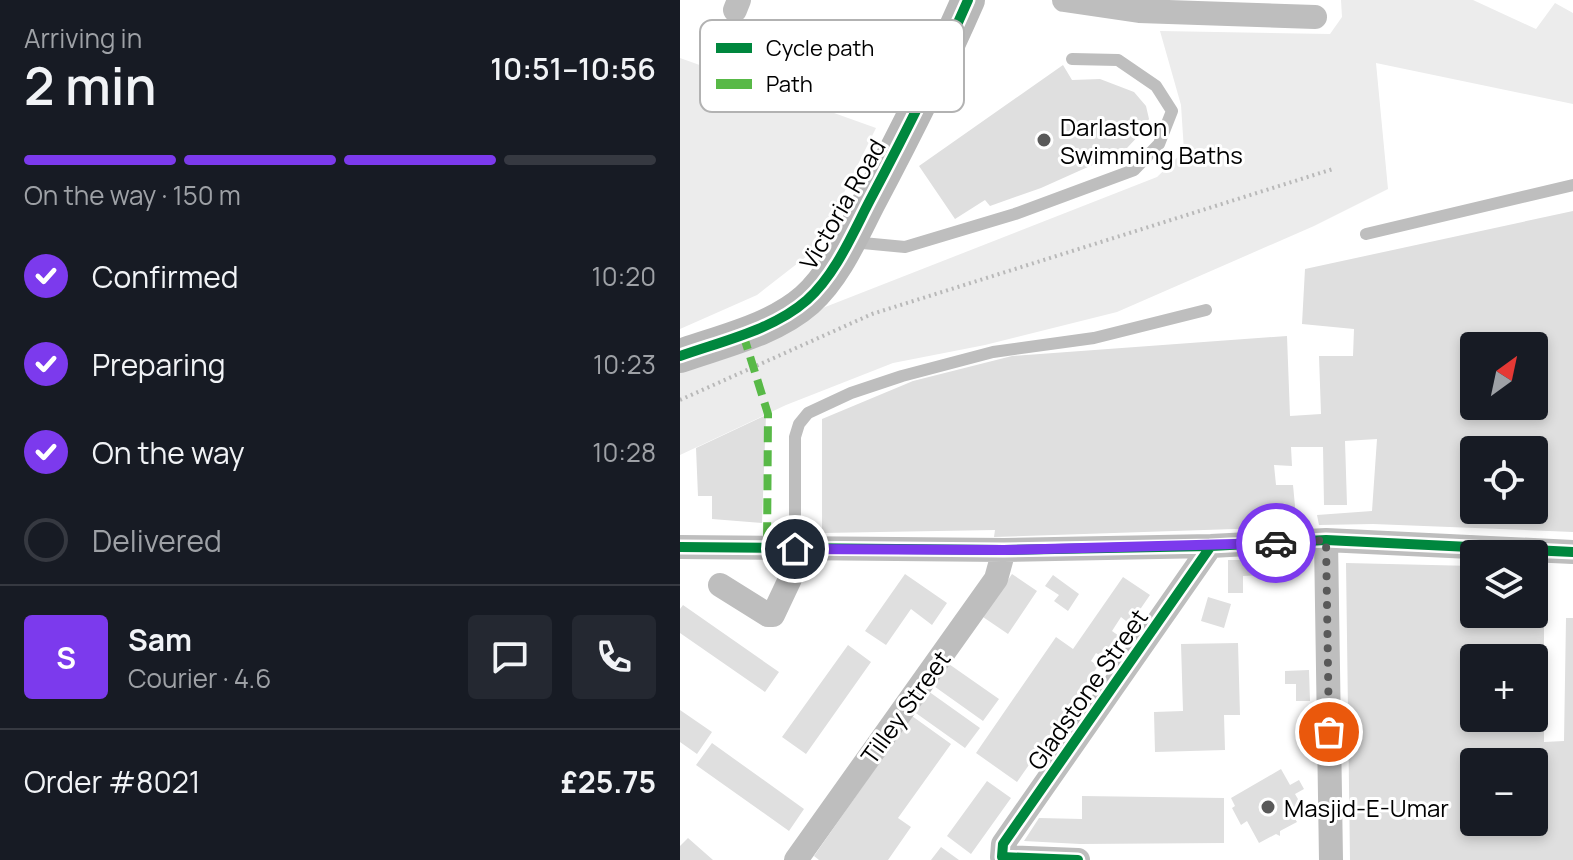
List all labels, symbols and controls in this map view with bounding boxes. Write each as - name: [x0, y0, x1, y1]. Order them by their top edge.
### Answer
- text: Arriving in: [24, 20, 142, 56]
- legend: [700, 20, 964, 112]
- text: Cycle path: [766, 33, 874, 63]
- text: 10:51–10:56: [490, 48, 656, 89]
- text: 2 min: [24, 50, 157, 121]
- text: Path: [766, 69, 813, 99]
- place label: Darlaston Swimming Baths: [1060, 110, 1243, 171]
- marker: Darlaston Swimming Baths: [1035, 131, 1053, 149]
- street label: Victoria Road: [791, 133, 893, 275]
- text: On the way · 150 m: [24, 177, 241, 213]
- icon: check: [24, 254, 68, 298]
- text: Confirmed: [92, 256, 239, 297]
- text: 10:20: [592, 258, 656, 294]
- north arrow: [1460, 332, 1548, 420]
- map controls: [1460, 332, 1548, 836]
- icon: check: [24, 342, 68, 386]
- text: Preparing: [92, 344, 226, 385]
- text: 10:23: [593, 346, 656, 382]
- icon: check: [24, 430, 68, 474]
- text: On the way: [92, 432, 245, 473]
- text: 10:28: [592, 434, 656, 470]
- button: locate: [1460, 436, 1548, 524]
- courier: [1236, 503, 1316, 583]
- pin: [761, 515, 829, 583]
- text: Delivered: [92, 520, 222, 561]
- icon: car: [1254, 521, 1298, 565]
- icon: home: [773, 527, 817, 571]
- button: layers: [1460, 540, 1548, 628]
- street label: Gladstone Street: [1019, 602, 1155, 776]
- button: chat: [468, 615, 552, 699]
- button: phone: [572, 615, 656, 699]
- text: Sam: [128, 619, 192, 660]
- text: S: [56, 637, 76, 678]
- street label: Tilley Street: [853, 644, 957, 770]
- button: +: [1460, 644, 1548, 732]
- text: Courier · 4.6: [128, 660, 271, 696]
- pin: [1295, 698, 1363, 766]
- icon: bag: [1307, 710, 1351, 754]
- button: −: [1460, 748, 1548, 836]
- text: Order #8021: [24, 761, 200, 802]
- text: £25.75: [561, 761, 656, 802]
- place label: Masjid-E-Umar: [1284, 791, 1449, 824]
- marker: Masjid-E-Umar: [1259, 798, 1277, 816]

